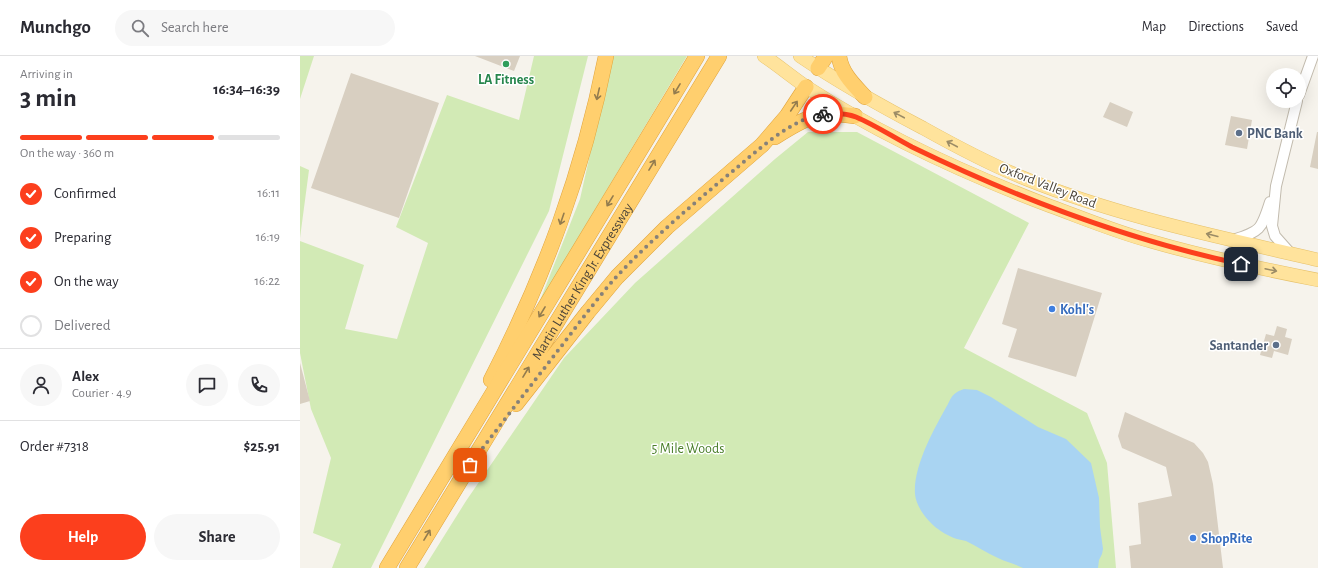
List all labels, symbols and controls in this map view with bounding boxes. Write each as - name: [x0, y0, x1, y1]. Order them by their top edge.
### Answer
- search box: [115, 10, 395, 46]
- icon: search: [129, 17, 151, 39]
- text: Munchgo: [20, 18, 91, 37]
- text: Search here: [161, 20, 229, 35]
- text: Map: [1142, 20, 1166, 34]
- text: Directions: [1188, 20, 1244, 34]
- text: Saved: [1266, 20, 1298, 34]
- marker: LA Fitness: [501, 59, 511, 69]
- text: Arriving in: [20, 68, 73, 81]
- map controls: [1266, 68, 1306, 108]
- button: locate: [1266, 68, 1306, 108]
- place label: LA Fitness: [478, 73, 534, 87]
- text: 16:34–16:39: [213, 82, 280, 97]
- one-way arrow: [673, 83, 681, 94]
- text: 3 min: [20, 85, 77, 111]
- one-way arrow: [594, 87, 602, 100]
- courier: [803, 94, 843, 134]
- one-way arrow: [790, 101, 798, 112]
- icon: bike: [812, 103, 834, 125]
- one-way arrow: [893, 111, 905, 119]
- place label: PNC Bank: [1247, 127, 1303, 141]
- marker: PNC Bank: [1234, 128, 1244, 138]
- one-way arrow: [946, 139, 958, 147]
- text: On the way · 360 m: [20, 147, 114, 160]
- one-way arrow: [648, 160, 656, 171]
- street label: Oxford Valley Road: [997, 161, 1098, 211]
- icon: check: [20, 183, 42, 205]
- text: Confirmed: [54, 186, 116, 201]
- text: 16:11: [257, 187, 280, 200]
- one-way arrow: [605, 195, 613, 207]
- street label: Martin Luther King Jr. Expressway: [530, 201, 636, 362]
- one-way arrow: [558, 212, 565, 225]
- icon: check: [20, 227, 42, 249]
- text: Preparing: [54, 230, 111, 245]
- text: 16:19: [256, 231, 280, 244]
- one-way arrow: [1206, 231, 1219, 239]
- pin: [1224, 247, 1258, 281]
- icon: home: [1230, 253, 1252, 275]
- one-way arrow: [1264, 267, 1277, 275]
- icon: check: [20, 271, 42, 293]
- text: On the way: [54, 274, 119, 289]
- text: 16:22: [255, 275, 280, 288]
- place label: Kohl's: [1060, 303, 1094, 317]
- marker: Kohl's: [1047, 304, 1057, 314]
- one-way arrow: [538, 306, 546, 318]
- text: Delivered: [54, 318, 111, 333]
- place label: Santander: [1210, 339, 1268, 353]
- marker: Santander: [1271, 340, 1281, 350]
- button: person: [20, 364, 62, 406]
- button: chat: [186, 364, 228, 406]
- button: phone: [238, 364, 280, 406]
- one-way arrow: [523, 366, 531, 378]
- text: Alex: [72, 369, 99, 384]
- text: Courier · 4.9: [72, 387, 132, 400]
- text: Order #7318: [20, 439, 89, 454]
- text: $25.91: [244, 439, 280, 454]
- park label: 5 Mile Woods: [652, 442, 724, 456]
- pin: [453, 448, 487, 482]
- icon: bag: [459, 454, 481, 476]
- button: Help: [20, 514, 146, 560]
- button: Share: [154, 514, 280, 560]
- one-way arrow: [423, 530, 431, 541]
- place label: ShopRite: [1201, 532, 1253, 546]
- marker: ShopRite: [1188, 533, 1198, 543]

